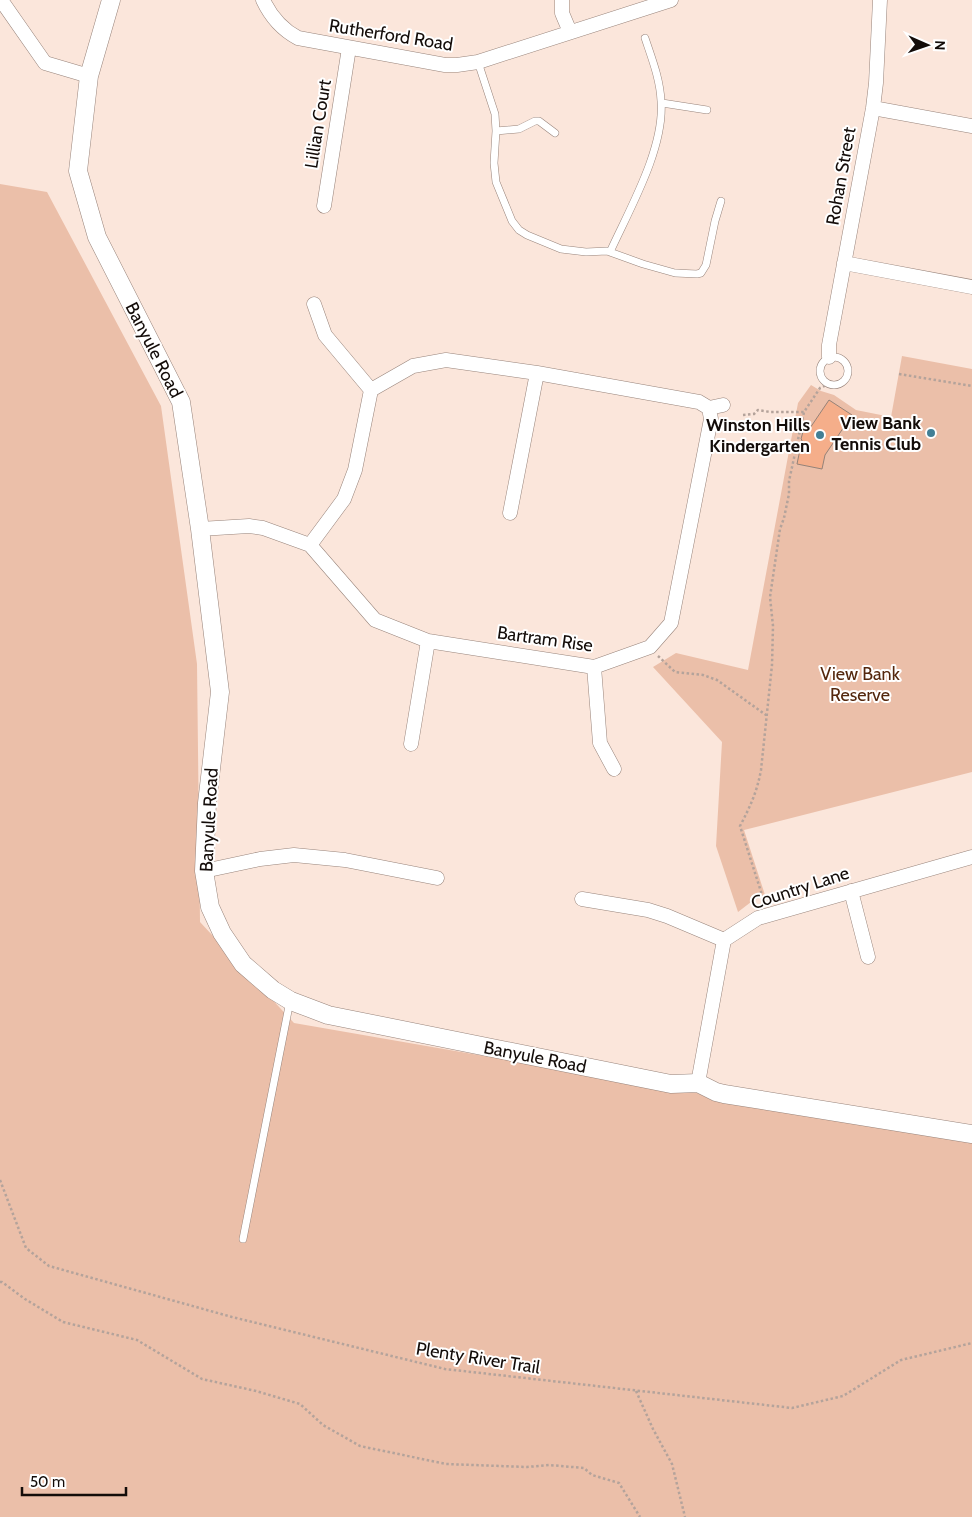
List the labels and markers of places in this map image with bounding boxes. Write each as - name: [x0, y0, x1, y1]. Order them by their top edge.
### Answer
- place label: View Bank Tennis Club: [831, 412, 921, 455]
- place label: Winston Hills Kindergarten: [706, 414, 810, 457]
- marker: View Bank Tennis Club: [925, 427, 937, 439]
- marker: Winston Hills Kindergarten: [814, 429, 826, 441]

